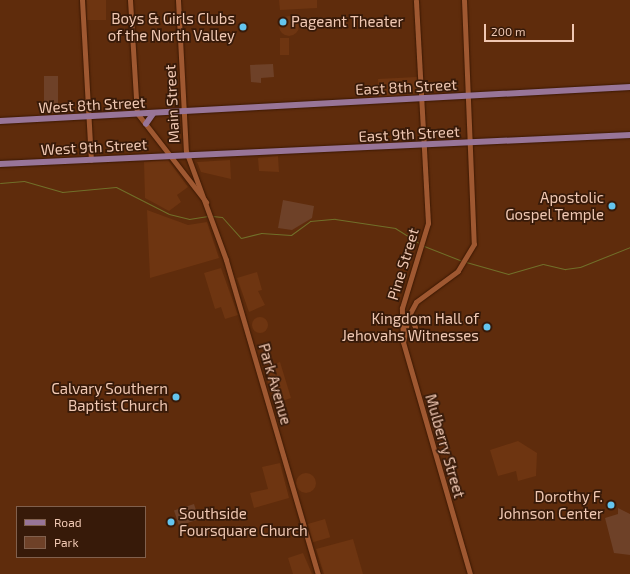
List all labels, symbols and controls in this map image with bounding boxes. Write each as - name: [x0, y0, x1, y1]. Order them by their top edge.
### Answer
- place label: Boys & Girls Clubs of the North Valley: [107, 9, 235, 44]
- place label: Pageant Theater: [291, 13, 404, 31]
- scale bar: [486, 16, 576, 42]
- marker: Pageant Theater: [278, 17, 288, 27]
- marker: Boys & Girls Clubs of the North Valley: [238, 22, 248, 32]
- text: 200 m: [491, 24, 525, 38]
- street label: Main Street: [161, 64, 183, 144]
- street label: East 8th Street: [355, 75, 457, 99]
- street label: West 8th Street: [38, 93, 146, 117]
- street label: East 9th Street: [358, 122, 460, 146]
- street label: West 9th Street: [40, 135, 148, 159]
- place label: Apostolic Gospel Temple: [504, 188, 604, 223]
- marker: Apostolic Gospel Temple: [607, 201, 617, 211]
- street label: Pine Street: [384, 226, 422, 302]
- place label: Kingdom Hall of Jehovahs Witnesses: [342, 309, 479, 344]
- marker: Kingdom Hall of Jehovahs Witnesses: [482, 322, 492, 332]
- street label: Park Avenue: [255, 341, 295, 427]
- place label: Calvary Southern Baptist Church: [51, 379, 168, 414]
- marker: Calvary Southern Baptist Church: [171, 392, 181, 402]
- street label: Mulberry Street: [421, 392, 469, 500]
- place label: Dorothy F. Johnson Center: [499, 487, 603, 522]
- marker: Dorothy F. Johnson Center: [606, 500, 616, 510]
- place label: Southside Foursquare Church: [179, 504, 308, 539]
- legend: [16, 506, 146, 558]
- text: Road: [54, 515, 82, 529]
- marker: Southside Foursquare Church: [166, 517, 176, 527]
- text: Park: [54, 535, 79, 549]

